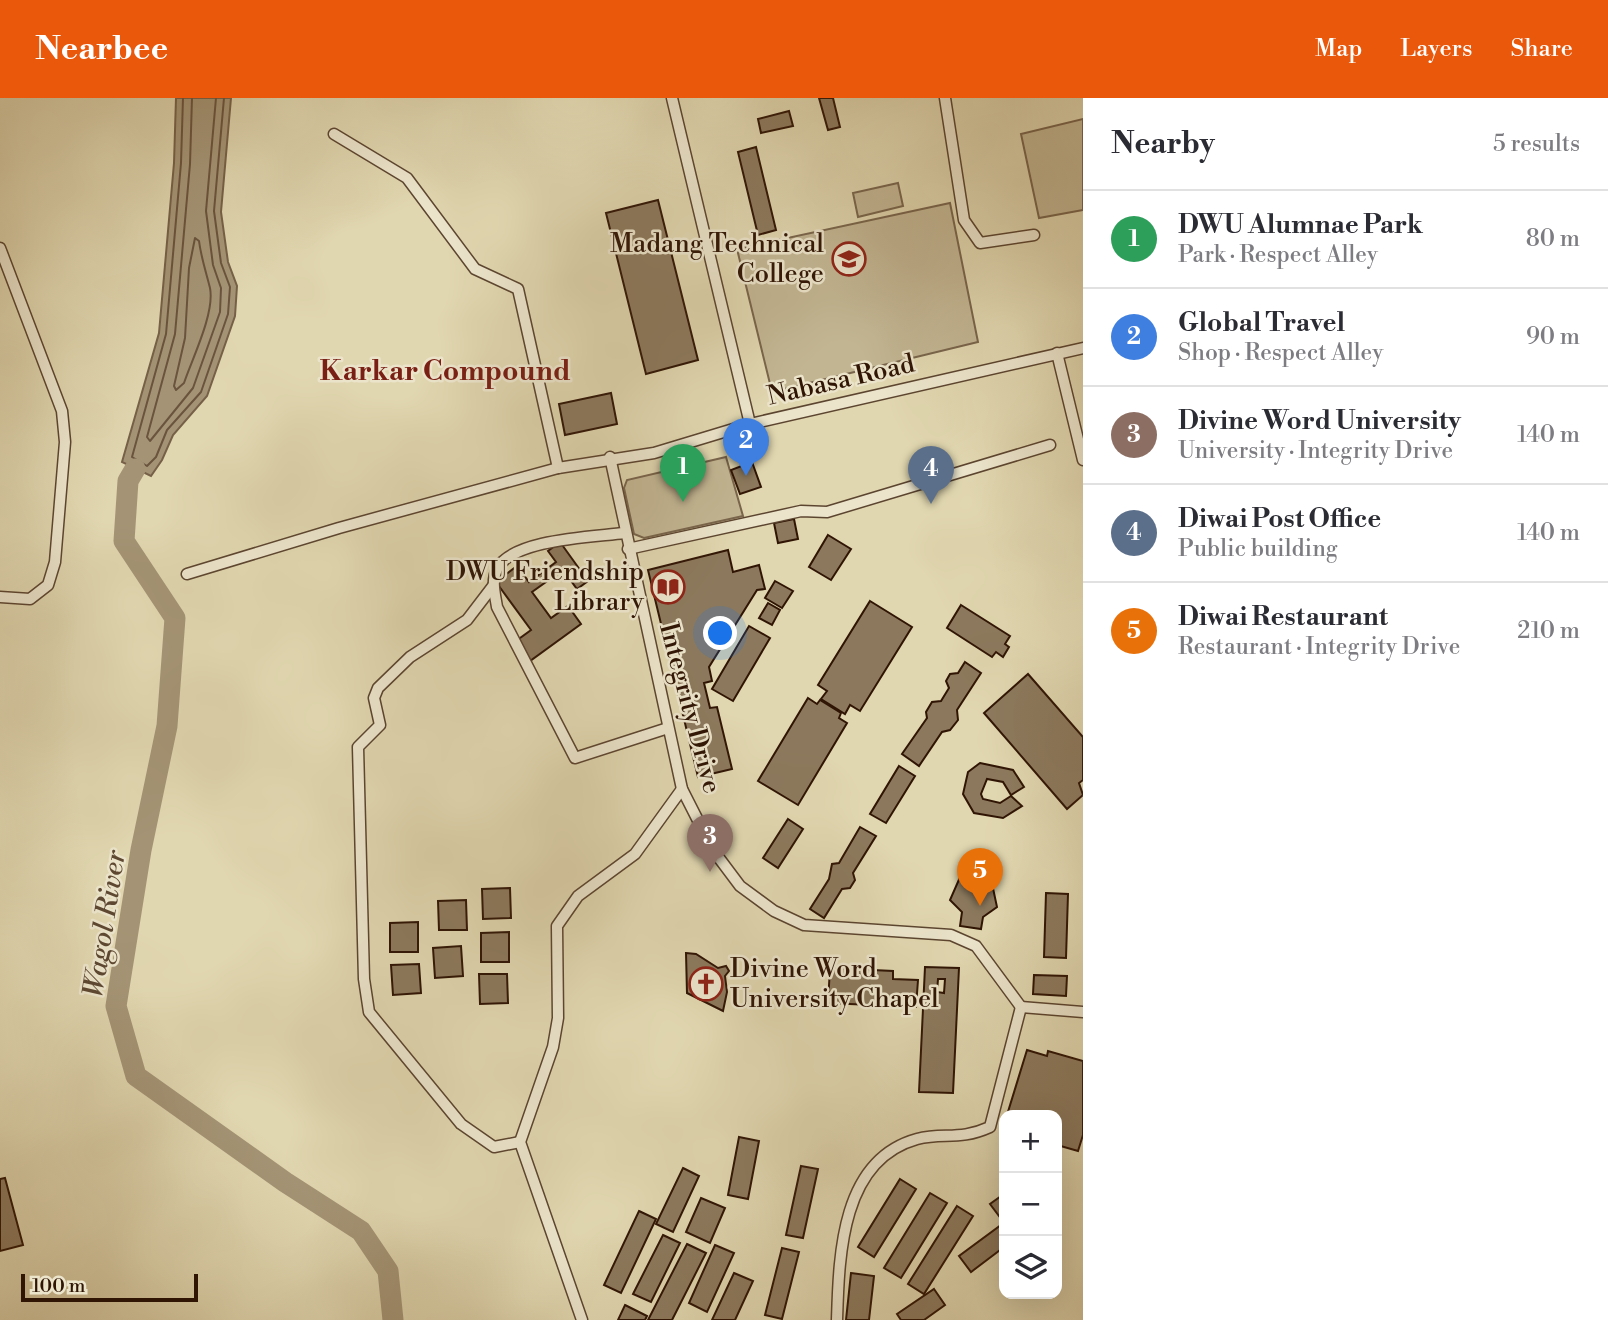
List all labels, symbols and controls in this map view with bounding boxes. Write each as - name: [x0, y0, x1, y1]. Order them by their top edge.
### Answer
- text: Nearbee: [35, 29, 168, 70]
- text: Map: [1315, 34, 1362, 64]
- text: Layers: [1400, 34, 1472, 64]
- text: Share: [1510, 34, 1573, 64]
- text: Nearby: [1111, 125, 1215, 163]
- text: 5 results: [1493, 130, 1580, 158]
- text: DWU Alumnae Park: [1178, 209, 1423, 241]
- text: 1: [1128, 225, 1140, 253]
- text: 80 m: [1526, 225, 1580, 253]
- place label: Madang Technical College: [610, 228, 824, 290]
- school or university icon: Madang Technical College: [830, 240, 868, 278]
- text: Park · Respect Alley: [1178, 241, 1378, 269]
- text: Global Travel: [1178, 307, 1345, 339]
- text: 2: [1127, 323, 1141, 351]
- text: 90 m: [1526, 323, 1580, 351]
- text: Shop · Respect Alley: [1178, 339, 1383, 367]
- street label: Nabasa Road: [764, 347, 918, 412]
- district label: Karkar Compound: [319, 354, 571, 389]
- text: Divine Word University: [1178, 405, 1461, 437]
- pin: 2: [723, 418, 769, 476]
- text: 3: [1127, 421, 1141, 449]
- text: 140 m: [1517, 421, 1580, 449]
- text: University · Integrity Drive: [1178, 437, 1453, 465]
- pin: 1: [660, 444, 706, 502]
- pin: 4: [908, 446, 954, 504]
- text: Diwai Post Office: [1178, 503, 1381, 535]
- text: 4: [1126, 519, 1142, 547]
- text: 140 m: [1517, 519, 1580, 547]
- text: Public building: [1178, 535, 1338, 563]
- place label: DWU Friendship Library: [446, 556, 644, 618]
- library icon: DWU Friendship Library: [649, 568, 687, 606]
- text: Diwai Restaurant: [1178, 601, 1388, 633]
- your location: [703, 616, 737, 650]
- text: 5: [1127, 617, 1141, 645]
- text: 210 m: [1517, 617, 1580, 645]
- street label: Integrity Drive: [652, 619, 728, 797]
- text: Restaurant · Integrity Drive: [1178, 633, 1460, 661]
- pin: 3: [687, 814, 733, 872]
- water label: Wagol River: [76, 847, 134, 1000]
- pin: 5: [957, 848, 1003, 906]
- place label: Divine Word University Chapel: [730, 953, 939, 1015]
- church icon: Divine Word University Chapel: [687, 965, 725, 1003]
- map controls: [999, 1110, 1062, 1299]
- button: +: [999, 1110, 1062, 1173]
- button: −: [999, 1173, 1062, 1236]
- button: layers: [999, 1236, 1062, 1299]
- scale bar: [21, 1271, 198, 1303]
- text: 100 m: [32, 1274, 85, 1298]

